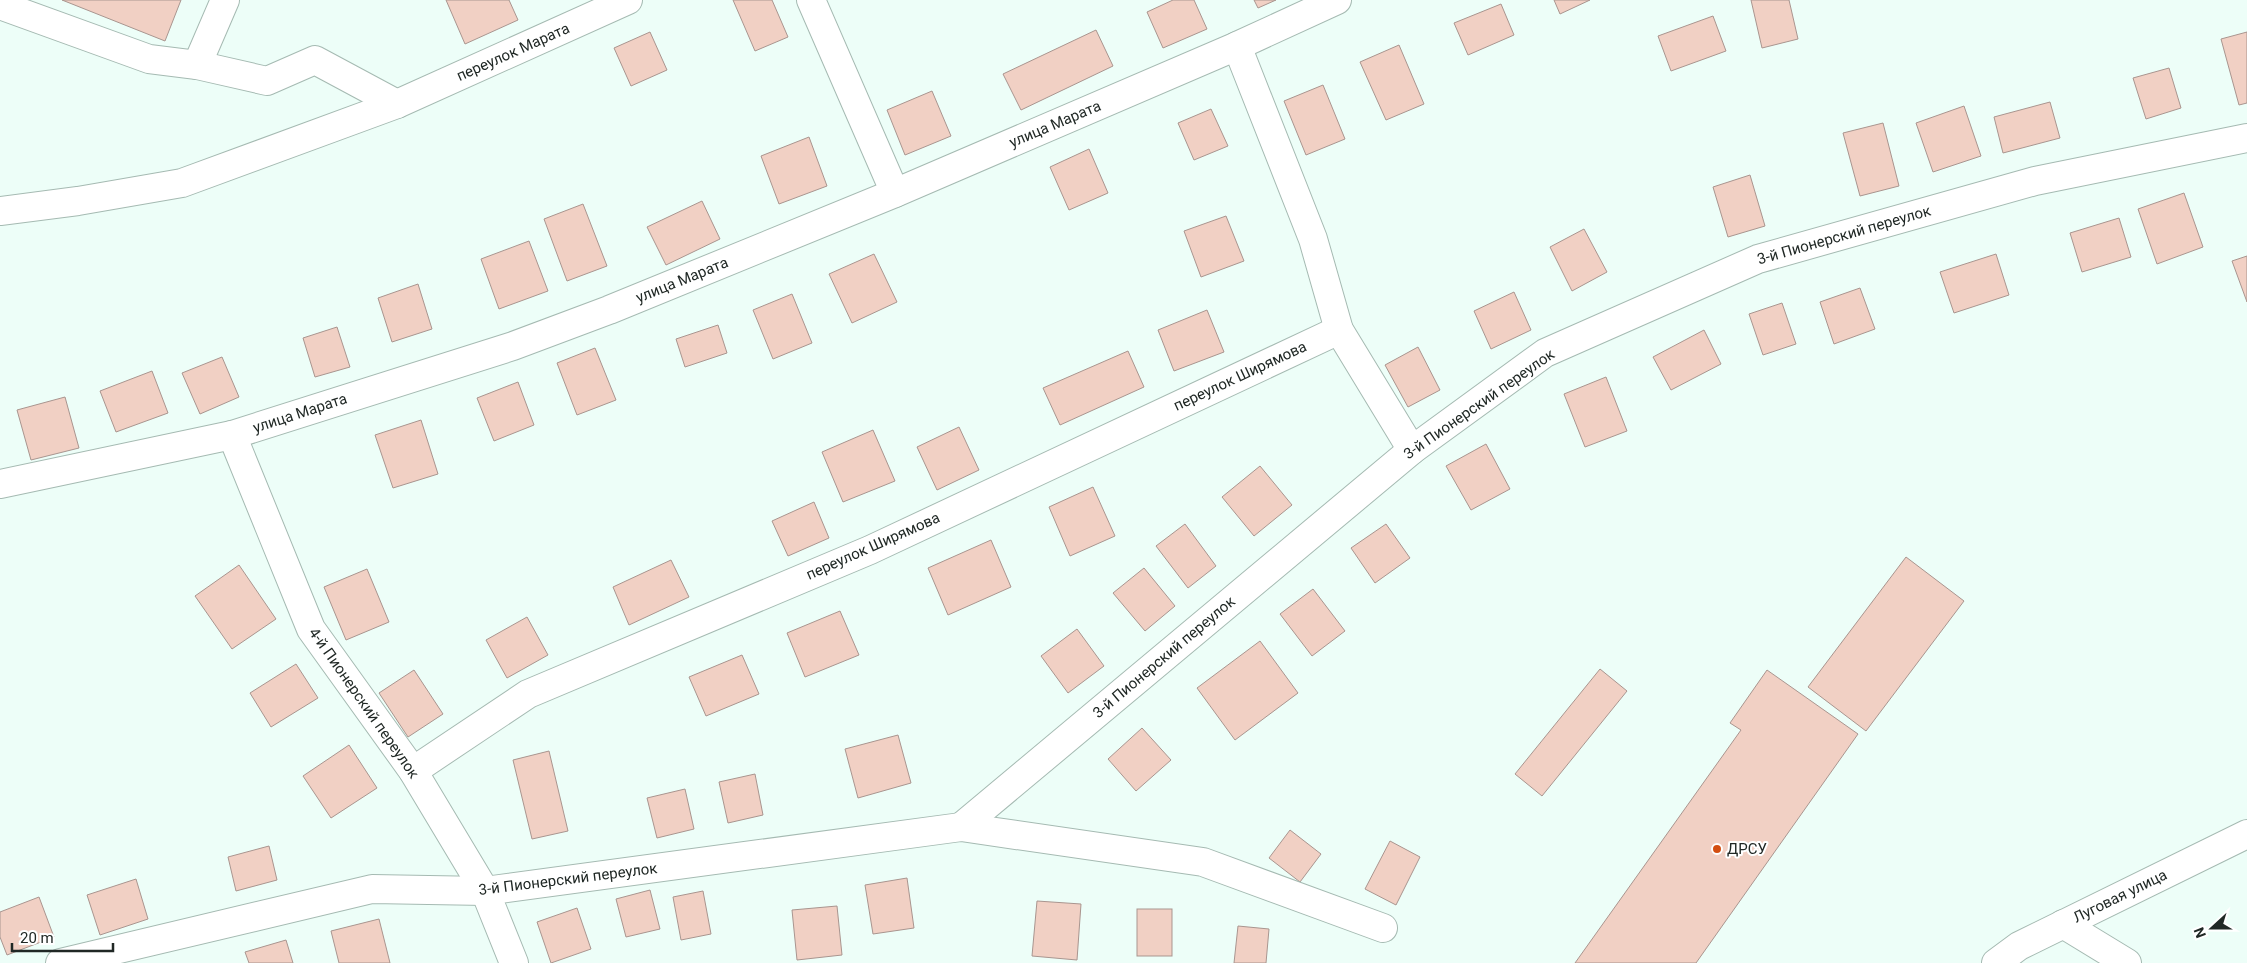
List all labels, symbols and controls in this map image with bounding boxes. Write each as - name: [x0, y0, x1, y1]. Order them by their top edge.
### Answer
- street label: переулок Марата: [454, 19, 572, 85]
- street label: улица Марата: [1006, 97, 1104, 151]
- street label: 3-й Пионерский переулок: [1755, 202, 1933, 268]
- street label: улица Марата: [633, 253, 731, 307]
- street label: переулок Ширямова: [1171, 337, 1309, 415]
- street label: 3-й Пионерский переулок: [1400, 345, 1558, 463]
- street label: улица Марата: [251, 389, 349, 437]
- street label: переулок Ширямова: [803, 508, 943, 584]
- street label: 3-й Пионерский переулок: [1089, 592, 1239, 722]
- street label: 4-й Пионерский переулок: [305, 624, 423, 782]
- place label: ДРСУ: [1727, 840, 1767, 858]
- marker: ДРСУ: [1711, 843, 1723, 855]
- street label: 3-й Пионерский переулок: [478, 859, 658, 899]
- street label: Луговая улица: [2070, 865, 2170, 927]
- north arrow: [2187, 903, 2237, 953]
- scale bar: [12, 920, 114, 952]
- text: N: [2191, 925, 2209, 940]
- text: 20 m: [20, 929, 54, 947]

